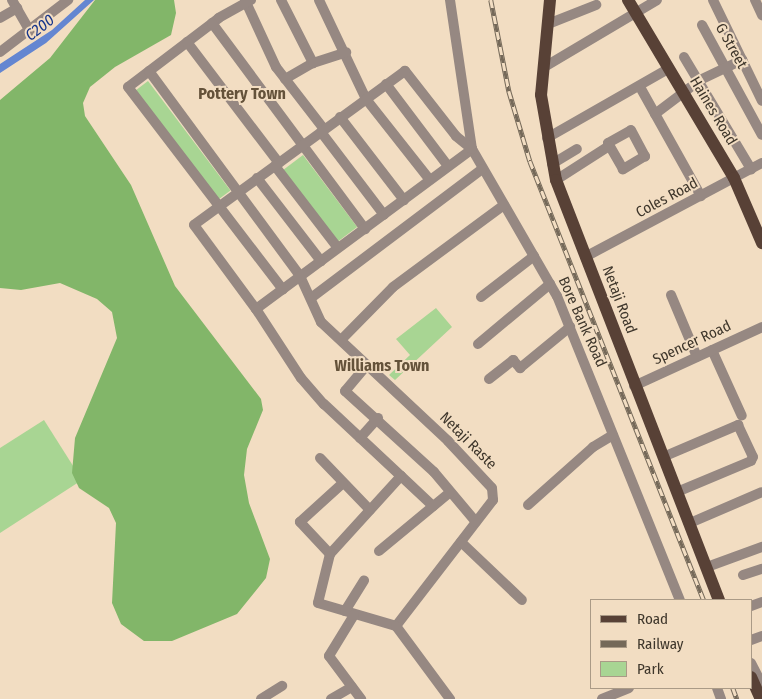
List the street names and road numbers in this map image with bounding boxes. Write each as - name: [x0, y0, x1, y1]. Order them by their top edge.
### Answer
- street label: G Street: [711, 20, 751, 72]
- street label: Haines Road: [686, 74, 740, 148]
- street label: Coles Road: [633, 174, 701, 222]
- street label: Netaji Road: [598, 264, 640, 336]
- street label: Bore Bank Road: [554, 274, 610, 370]
- street label: Spencer Road: [650, 317, 734, 369]
- street label: Netaji Raste: [436, 409, 500, 473]

